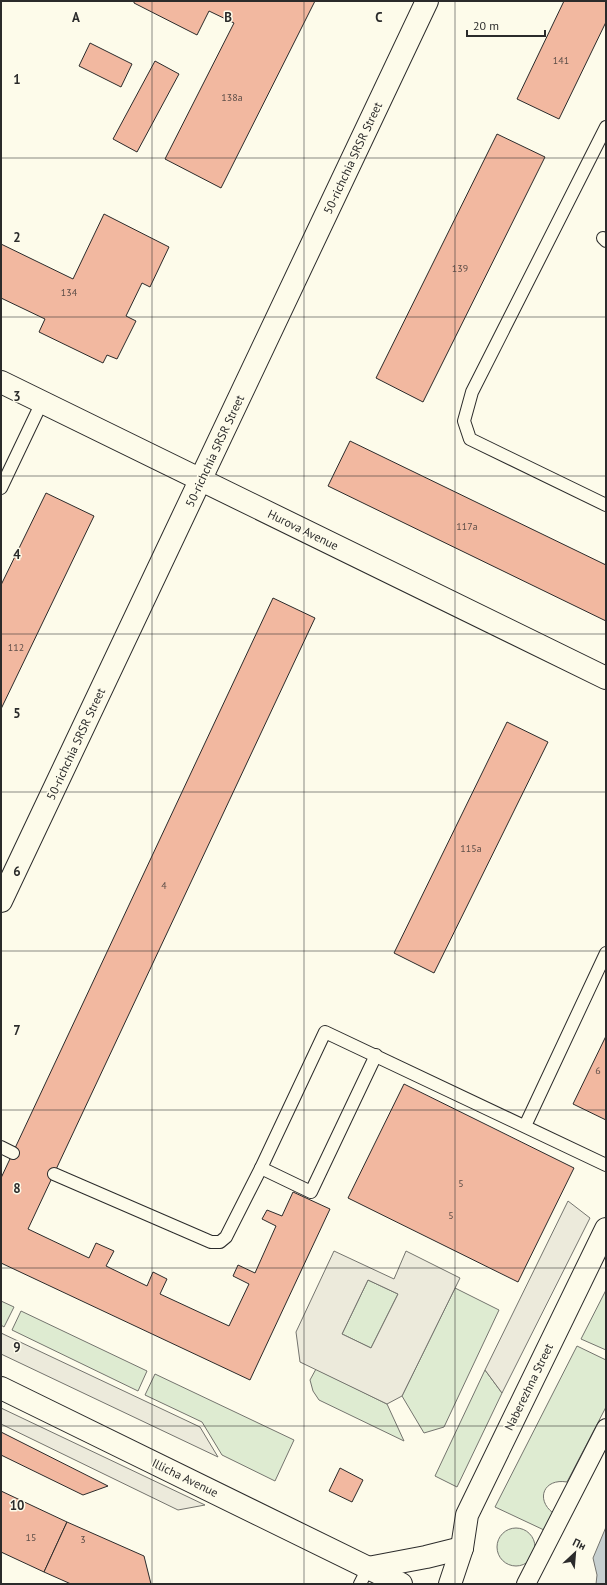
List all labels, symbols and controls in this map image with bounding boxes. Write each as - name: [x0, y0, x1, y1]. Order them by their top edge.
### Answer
- text: A: [72, 9, 80, 26]
- text: B: [224, 9, 232, 26]
- text: C: [375, 9, 383, 26]
- scale bar: [467, 12, 545, 38]
- text: 20 m: [473, 18, 499, 33]
- house number: 141: [553, 54, 569, 67]
- text: 1: [13, 71, 21, 88]
- house number: 138а: [221, 91, 243, 104]
- street label: 50-richchia SRSR Street: [320, 99, 385, 216]
- text: 2: [13, 229, 21, 246]
- house number: 139: [452, 262, 468, 275]
- house number: 134: [61, 286, 78, 299]
- text: 3: [13, 388, 21, 405]
- street label: 50-richchia SRSR Street: [182, 392, 247, 509]
- street label: Hurova Avenue: [265, 506, 341, 553]
- house number: 117а: [456, 520, 478, 533]
- text: 4: [13, 546, 21, 563]
- house number: 112: [8, 641, 24, 654]
- street label: 50-richchia SRSR Street: [43, 685, 108, 802]
- text: 5: [13, 705, 21, 722]
- house number: 115а: [460, 842, 482, 855]
- text: 6: [13, 863, 21, 880]
- house number: 4: [161, 879, 167, 892]
- text: 7: [13, 1022, 21, 1039]
- house number: 6: [595, 1064, 601, 1077]
- house number: 5: [458, 1177, 464, 1190]
- text: 8: [13, 1180, 21, 1197]
- house number: 5: [448, 1209, 454, 1222]
- text: 9: [13, 1339, 21, 1356]
- street label: Naberezhna Street: [501, 1341, 556, 1433]
- street label: Illicha Avenue: [150, 1455, 221, 1500]
- text: 10: [10, 1497, 24, 1514]
- house number: 15: [26, 1531, 36, 1544]
- house number: 3: [80, 1533, 86, 1546]
- north arrow: [555, 1533, 595, 1573]
- text: Пн: [571, 1535, 588, 1553]

